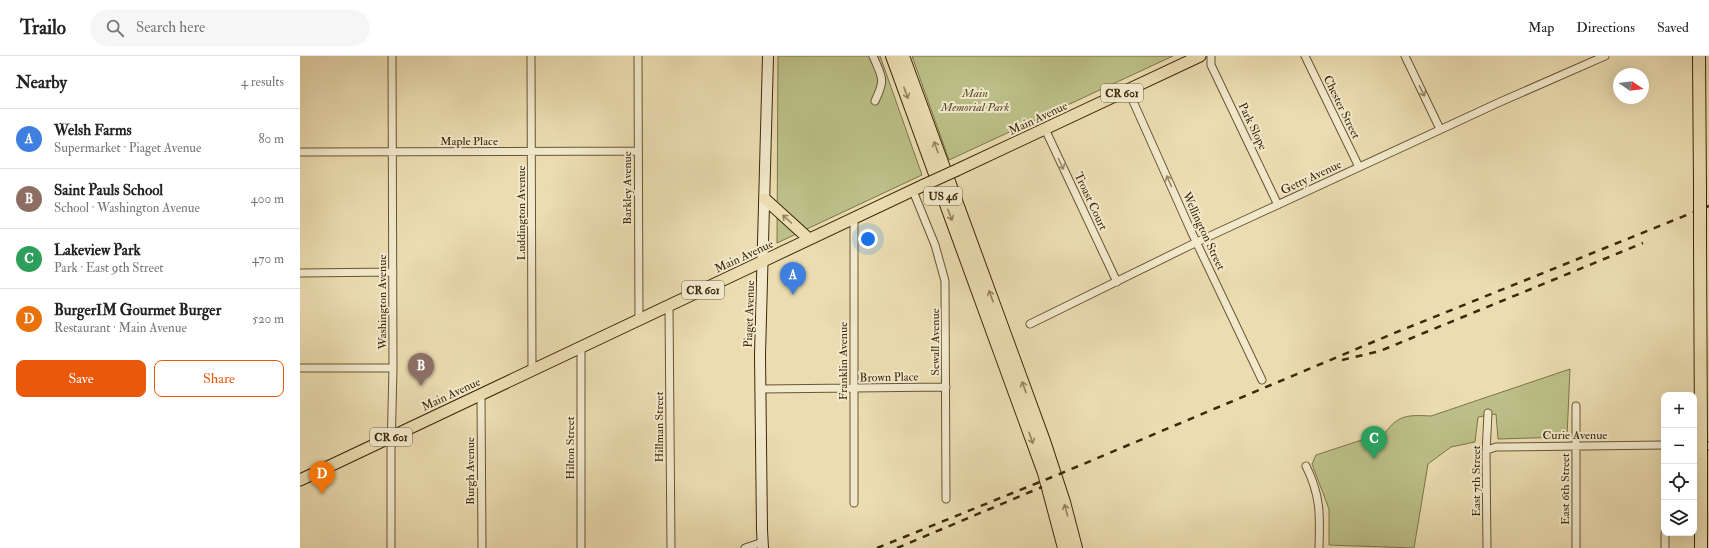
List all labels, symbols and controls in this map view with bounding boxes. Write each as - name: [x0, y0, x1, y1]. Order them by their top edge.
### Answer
- search box: [90, 10, 370, 46]
- text: Trailo: [20, 16, 66, 40]
- icon: search: [104, 17, 126, 39]
- text: Search here: [136, 18, 205, 37]
- text: Map: [1528, 19, 1554, 36]
- text: Directions: [1576, 19, 1635, 36]
- text: Saved: [1657, 19, 1689, 36]
- north arrow: [1613, 68, 1649, 104]
- text: Nearby: [16, 72, 67, 93]
- street label: Chester Street: [1320, 73, 1363, 142]
- text: 4 results: [241, 74, 284, 90]
- road number: CR 601: [1101, 84, 1143, 102]
- one-way arrow: [1419, 85, 1426, 97]
- one-way arrow: [902, 86, 910, 98]
- park label: Main Memorial Park: [940, 86, 1009, 115]
- street label: Main Avenue: [1006, 98, 1070, 139]
- street label: Park Slope: [1235, 100, 1270, 152]
- text: Welsh Farms: [54, 121, 132, 140]
- text: A: [25, 131, 33, 147]
- text: 80 m: [258, 131, 284, 147]
- street label: Maple Place: [440, 134, 498, 149]
- text: Supermarket · Piaget Avenue: [54, 140, 201, 156]
- one-way arrow: [932, 142, 940, 154]
- street label: Barkley Avenue: [620, 151, 635, 225]
- street label: Getty Avenue: [1278, 157, 1344, 198]
- one-way arrow: [1058, 158, 1065, 170]
- street label: Luddington Avenue: [514, 165, 529, 261]
- street label: Troast Court: [1071, 170, 1111, 233]
- one-way arrow: [1165, 175, 1172, 187]
- text: Saint Pauls School: [54, 181, 163, 200]
- road number: US 46: [924, 187, 962, 205]
- street label: Wellington Street: [1178, 189, 1228, 273]
- text: B: [25, 191, 33, 207]
- text: 400 m: [251, 191, 284, 207]
- text: School · Washington Avenue: [54, 200, 200, 216]
- one-way arrow: [946, 209, 954, 221]
- one-way arrow: [782, 215, 792, 224]
- your location: [858, 229, 878, 249]
- street label: Main Avenue: [712, 236, 776, 277]
- text: Lakeview Park: [54, 241, 141, 260]
- text: C: [24, 251, 34, 267]
- text: 470 m: [252, 251, 284, 267]
- street label: Washington Avenue: [375, 255, 390, 350]
- text: Park · East 9th Street: [54, 260, 164, 276]
- pin: A: [780, 262, 806, 295]
- street label: Piaget Avenue: [741, 280, 758, 348]
- road number: CR 601: [682, 281, 724, 299]
- one-way arrow: [987, 289, 994, 302]
- text: BurgerIM Gourmet Burger: [54, 301, 221, 320]
- street label: Sewall Avenue: [928, 308, 943, 376]
- text: D: [24, 311, 34, 327]
- text: 520 m: [252, 311, 284, 327]
- text: Restaurant · Main Avenue: [54, 320, 187, 336]
- street label: Franklin Avenue: [836, 322, 851, 400]
- pin: B: [408, 353, 434, 386]
- button: Save: [16, 360, 146, 397]
- button: Share: [154, 360, 284, 397]
- street label: Brown Place: [859, 369, 919, 386]
- street label: Main Avenue: [419, 374, 483, 415]
- one-way arrow: [1020, 381, 1027, 394]
- street label: Hillman Street: [652, 391, 667, 463]
- map controls: [1661, 392, 1697, 536]
- button: +: [1661, 392, 1697, 428]
- street label: Hilton Street: [563, 416, 578, 480]
- pin: C: [1361, 426, 1387, 459]
- road number: CR 601: [370, 428, 412, 446]
- street label: Curie Avenue: [1543, 428, 1607, 443]
- button: −: [1661, 428, 1697, 464]
- one-way arrow: [1028, 432, 1036, 444]
- street label: Burgh Avenue: [463, 437, 478, 505]
- street label: East 7th Street: [1469, 445, 1484, 517]
- street label: East 6th Street: [1558, 453, 1573, 525]
- pin: D: [309, 461, 335, 494]
- button: locate: [1661, 464, 1697, 500]
- button: layers: [1661, 500, 1697, 536]
- one-way arrow: [1062, 504, 1069, 517]

